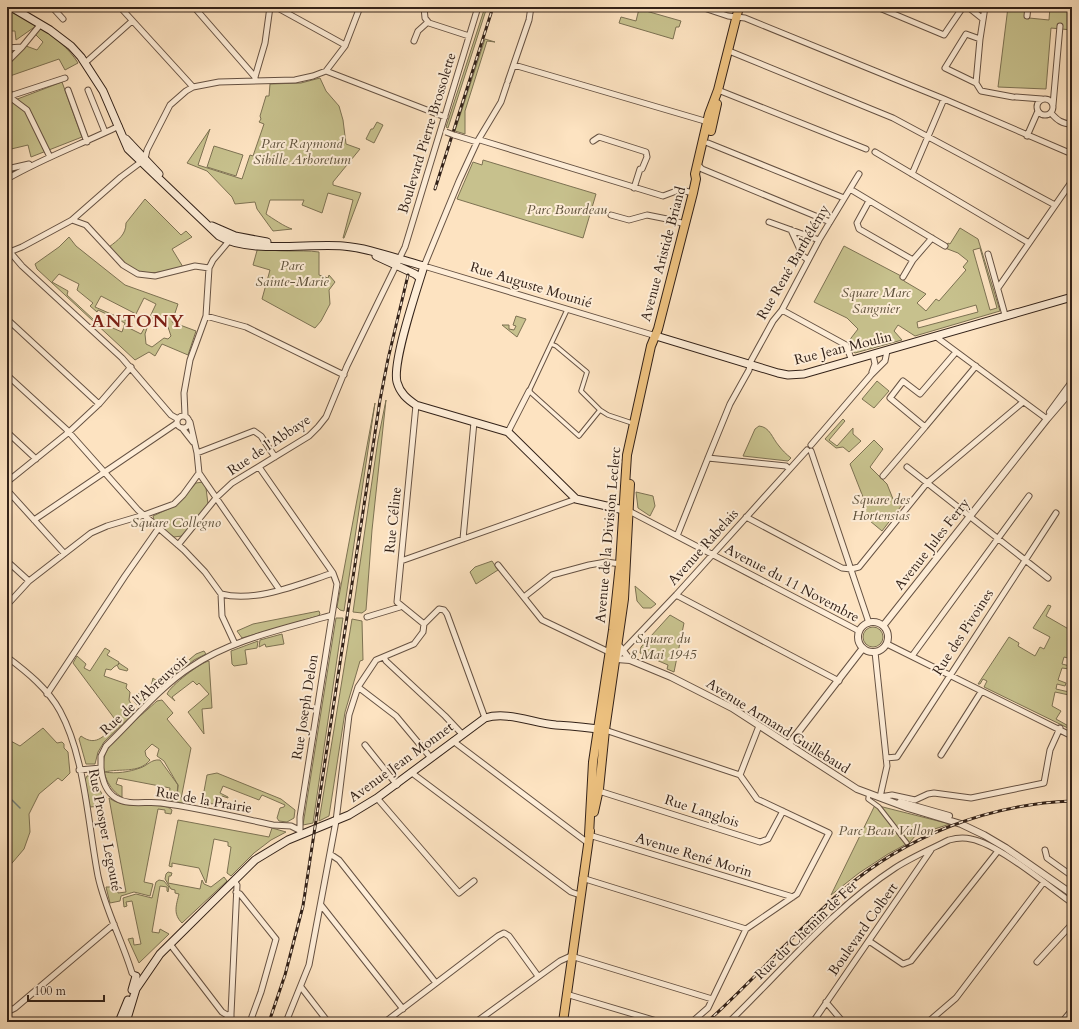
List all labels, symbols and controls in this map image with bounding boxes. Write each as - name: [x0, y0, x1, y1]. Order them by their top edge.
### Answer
- street label: Boulevard Pierre Brossolette: [393, 50, 461, 216]
- park label: Parc Raymond Sibille Arboretum: [253, 134, 351, 169]
- street label: Avenue Aristide Briand: [636, 184, 690, 323]
- park label: Parc Bourdeau: [527, 200, 607, 219]
- street label: Rue René Barthélémy: [752, 200, 834, 323]
- park label: Parc Sainte-Marie: [255, 256, 329, 291]
- street label: Rue Auguste Mounié: [468, 257, 594, 313]
- park label: Square Marc Sangnier: [841, 283, 911, 318]
- district label: ANTONY: [91, 309, 185, 334]
- street label: Rue Jean Moulin: [792, 327, 894, 369]
- street label: Rue de l'Abbaye: [224, 410, 314, 480]
- street label: Avenue de la Division Leclerc: [591, 446, 625, 624]
- street label: Rue Céline: [380, 486, 406, 554]
- park label: Square des Hortensias: [852, 490, 910, 525]
- street label: Avenue Jules Ferry: [890, 494, 974, 594]
- street label: Avenue Rabelais: [663, 504, 743, 589]
- park label: Square Collegno: [131, 513, 221, 532]
- street label: Avenue du 11 Novembre: [721, 539, 863, 627]
- street label: Rue des Pivoines: [928, 585, 998, 679]
- park label: Square du 8 Mai 1945: [630, 629, 697, 664]
- street label: Rue de l'Abreuvoir: [96, 650, 193, 740]
- street label: Rue Joseph Delon: [287, 653, 323, 761]
- street label: Avenue Armand Guillebaud: [703, 674, 854, 778]
- street label: Avenue Jean Monnet: [345, 717, 458, 807]
- street label: Rue Prosper Legouté: [84, 767, 126, 893]
- street label: Rue de la Prairie: [154, 782, 254, 818]
- street label: Rue Langlois: [662, 790, 742, 832]
- park label: Parc Beau Vallon: [839, 821, 934, 840]
- street label: Avenue René Morin: [633, 828, 755, 882]
- street label: Rue du Chemin de Fer: [751, 875, 862, 984]
- street label: Boulevard Colbert: [824, 878, 902, 979]
- scale bar: [28, 977, 104, 1003]
- text: 100 m: [34, 983, 67, 999]

